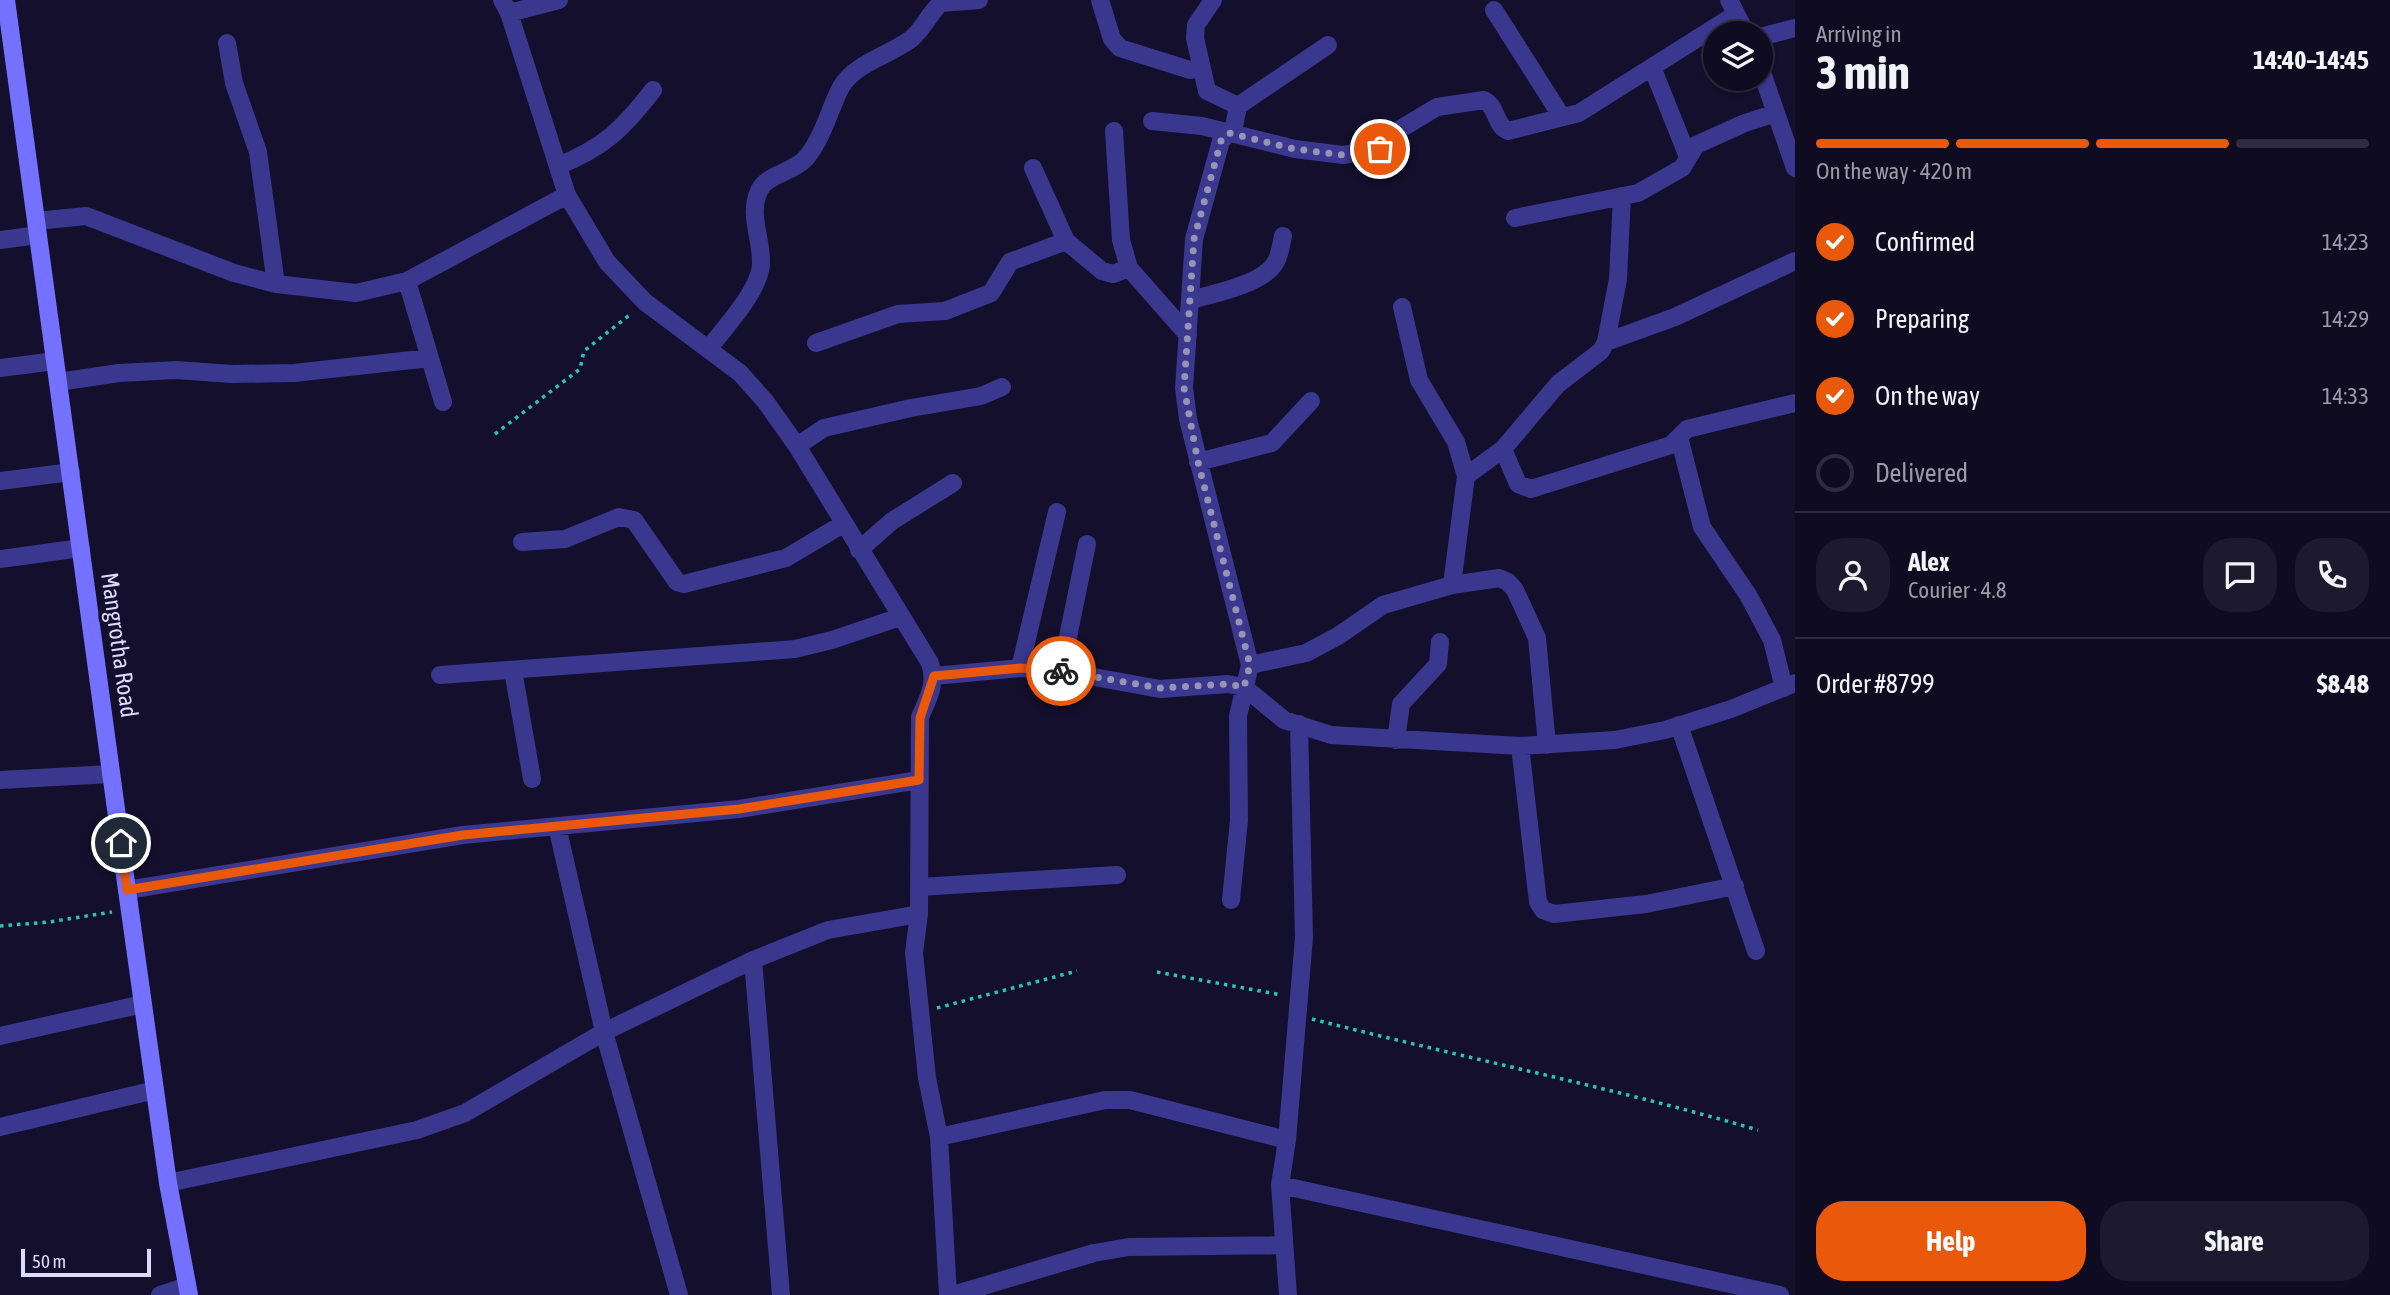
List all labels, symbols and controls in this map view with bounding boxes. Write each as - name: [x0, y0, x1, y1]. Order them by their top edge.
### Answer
- map controls: [1703, 21, 1773, 91]
- button: layers: [1703, 21, 1773, 91]
- text: Arriving in: [1816, 21, 1902, 47]
- text: 14:40–14:45: [2253, 45, 2369, 75]
- text: 3 min: [1816, 46, 1910, 99]
- pin: [1350, 119, 1410, 179]
- icon: bag: [1361, 130, 1399, 168]
- text: On the way · 420 m: [1816, 158, 1972, 184]
- icon: check: [1816, 223, 1854, 261]
- text: Confirmed: [1875, 227, 1975, 257]
- text: 14:23: [2322, 229, 2369, 255]
- icon: check: [1816, 300, 1854, 338]
- text: Preparing: [1875, 304, 1969, 334]
- text: 14:29: [2322, 306, 2369, 332]
- icon: check: [1816, 377, 1854, 415]
- text: On the way: [1875, 381, 1980, 411]
- text: 14:33: [2322, 383, 2369, 409]
- text: Delivered: [1875, 458, 1968, 488]
- button: person: [1816, 538, 1890, 612]
- button: chat: [2203, 538, 2277, 612]
- button: phone: [2295, 538, 2369, 612]
- text: Alex: [1908, 547, 1949, 577]
- street label: Mangrotha Road: [96, 571, 143, 719]
- text: Courier · 4.8: [1908, 577, 2007, 603]
- courier: [1026, 636, 1096, 706]
- icon: bike: [1042, 652, 1080, 690]
- text: Order #8799: [1816, 669, 1935, 699]
- text: $8.48: [2317, 669, 2369, 699]
- pin: [91, 813, 151, 873]
- icon: home: [102, 824, 140, 862]
- button: Help: [1816, 1201, 2086, 1281]
- button: Share: [2100, 1201, 2369, 1281]
- scale bar: [21, 1246, 150, 1278]
- text: 50 m: [32, 1250, 66, 1272]

